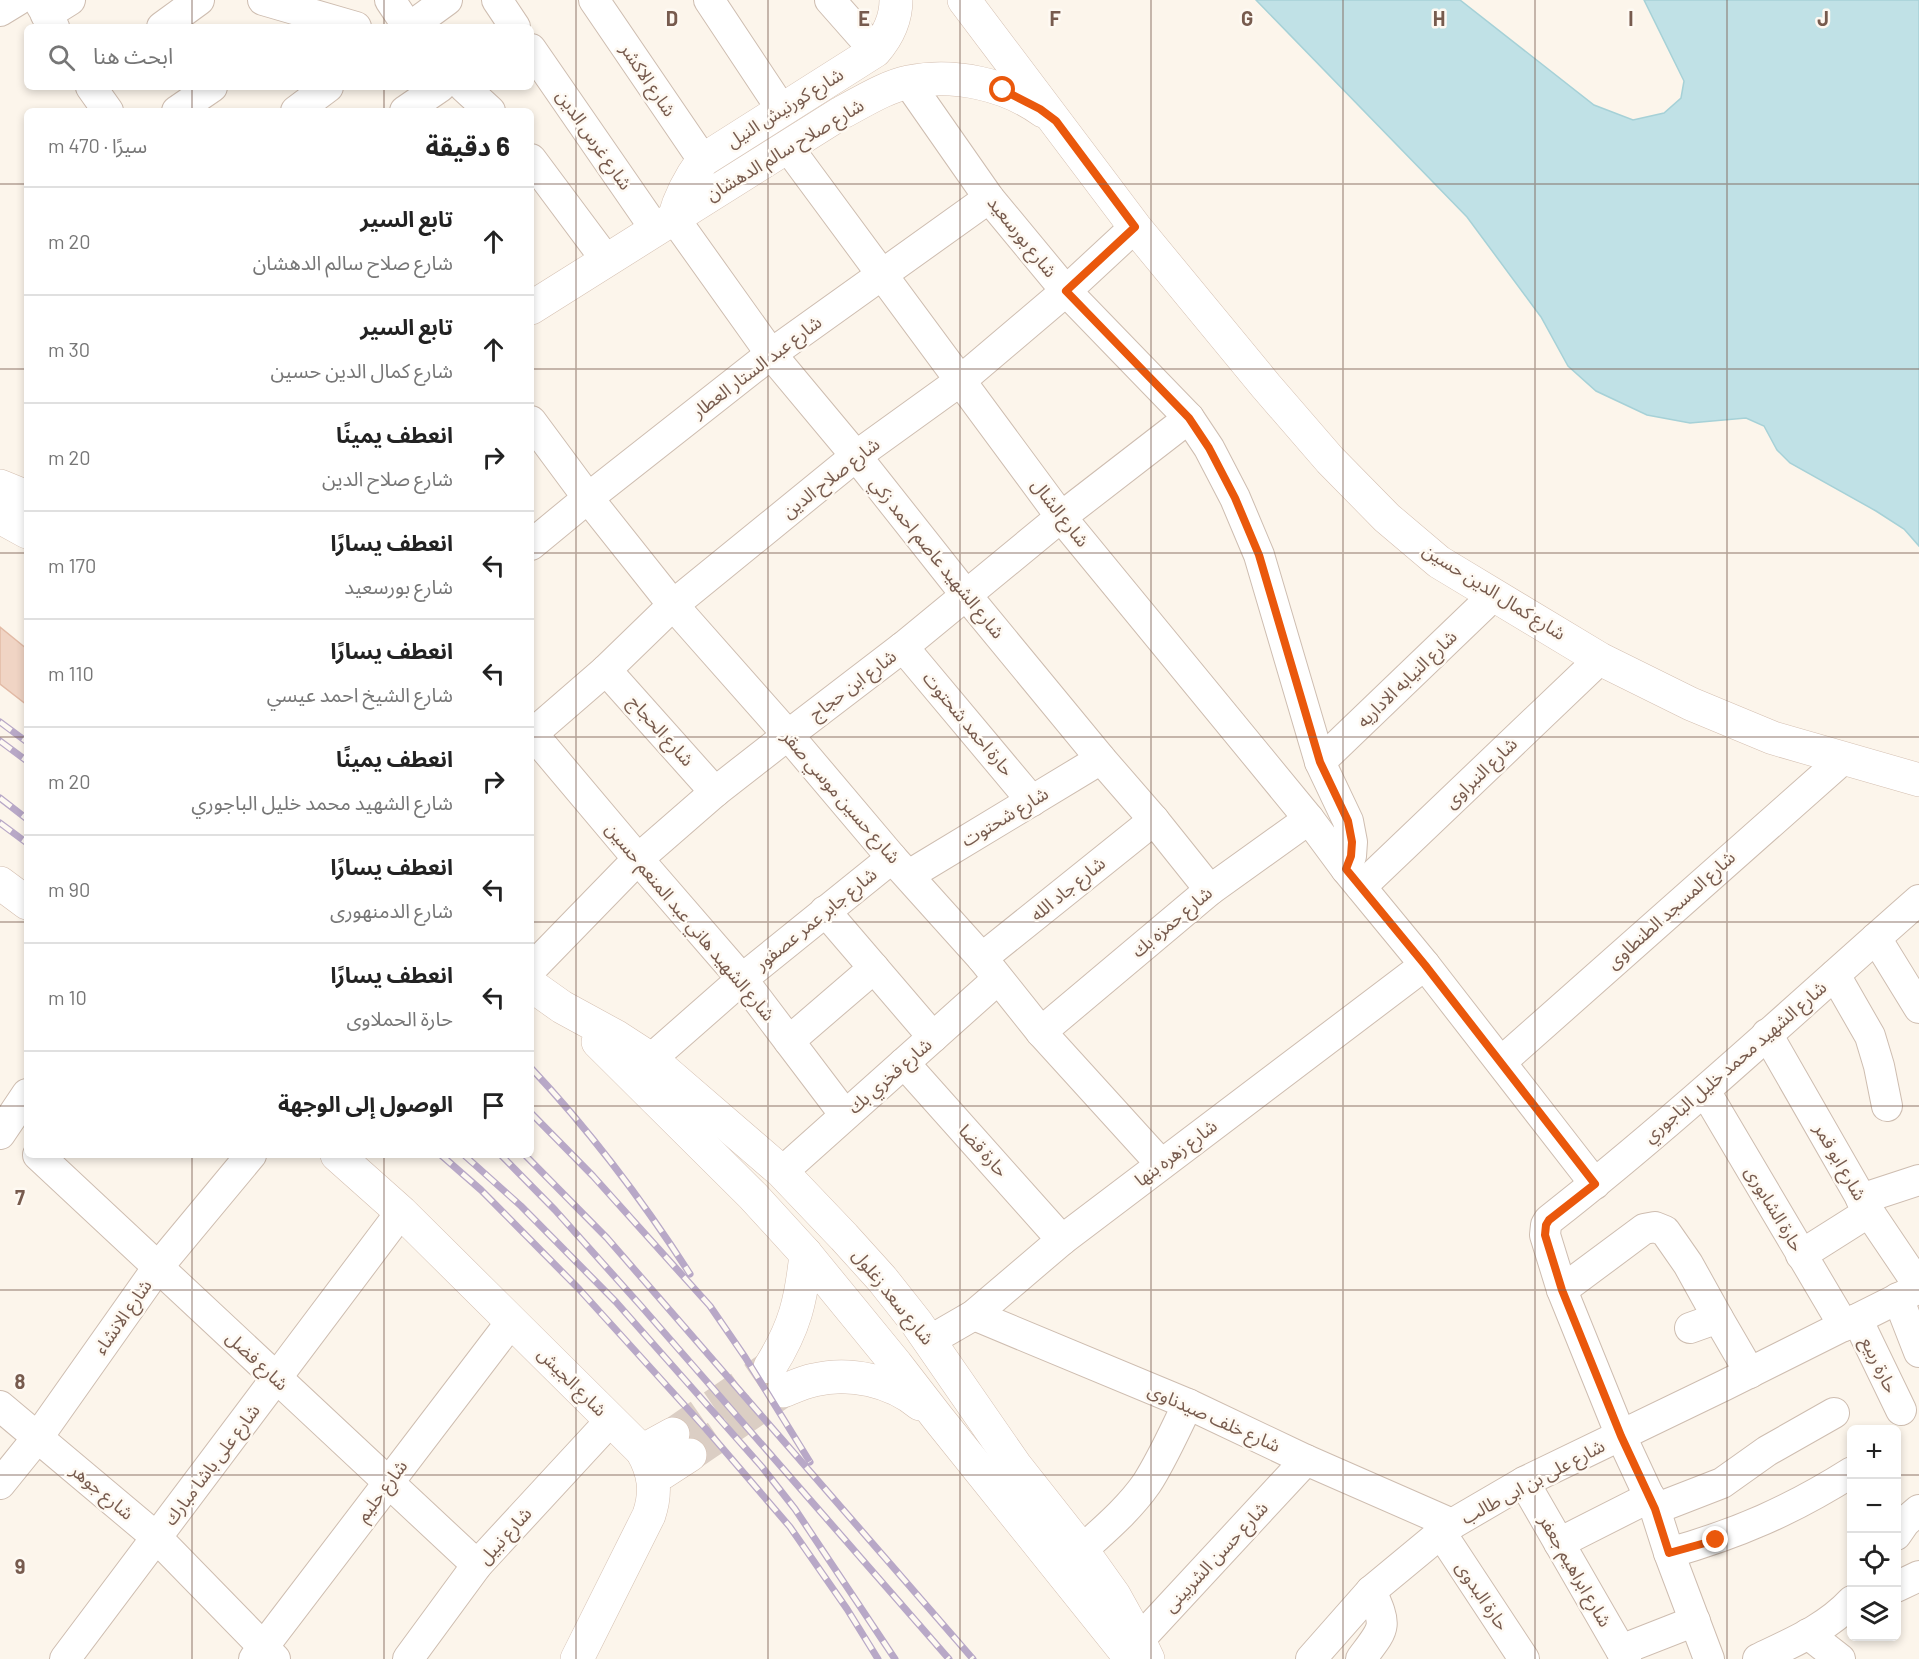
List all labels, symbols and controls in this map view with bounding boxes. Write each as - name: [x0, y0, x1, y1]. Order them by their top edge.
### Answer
- text: D: [666, 6, 678, 30]
- text: E: [858, 6, 870, 30]
- text: F: [1049, 6, 1061, 30]
- text: G: [1241, 6, 1253, 30]
- text: H: [1433, 6, 1445, 30]
- text: I: [1628, 6, 1634, 30]
- text: J: [1817, 6, 1829, 30]
- search box: [24, 24, 534, 90]
- street label: شارع الاكشر: [613, 38, 681, 122]
- icon: search: [45, 41, 78, 74]
- text: ابحث هنا: [93, 42, 173, 68]
- street label: شارع كورنيش النيل: [722, 62, 849, 155]
- route start: [989, 76, 1015, 102]
- street label: شارع غرس الدين: [549, 85, 637, 196]
- street label: شارع صلاح سالم الدهشان: [702, 93, 869, 208]
- text: 6 دقيقة: [425, 130, 510, 161]
- text: سيرًا · 470 m: [48, 133, 147, 157]
- street label: شارع بورسعيد: [980, 191, 1062, 284]
- text: تابع السير: [360, 205, 453, 231]
- icon: ahead: [477, 225, 510, 258]
- text: 20 m: [48, 229, 91, 253]
- text: شارع صلاح سالم الدهشان: [253, 250, 453, 274]
- street label: شارع عبد الستار العطار: [686, 310, 828, 426]
- text: تابع السير: [360, 313, 453, 339]
- icon: ahead: [477, 333, 510, 366]
- text: 30 m: [48, 337, 90, 361]
- text: شارع كمال الدين حسين: [270, 358, 453, 382]
- text: انعطف يمينًا: [336, 421, 453, 447]
- street label: شارع صلاح الدين: [777, 432, 886, 525]
- icon: right: [477, 441, 510, 474]
- text: 20 m: [48, 445, 91, 469]
- text: شارع صلاح الدين: [322, 466, 453, 490]
- street label: شارع الشهيد عاصم احمد زكي: [863, 472, 1010, 645]
- street label: شارع الشال: [1024, 474, 1094, 553]
- text: انعطف يسارًا: [330, 529, 453, 555]
- street label: شارع كمال الدين حسين: [1417, 538, 1570, 647]
- icon: left: [477, 549, 510, 582]
- text: 170 m: [48, 553, 96, 577]
- text: شارع بورسعيد: [344, 574, 453, 598]
- street label: شارع النيابه الاداريه: [1352, 625, 1464, 735]
- text: انعطف يسارًا: [330, 637, 453, 663]
- street label: شارع ابن حجاج: [805, 644, 903, 727]
- icon: left: [477, 657, 510, 690]
- text: 110 m: [48, 661, 94, 685]
- street label: حارة احمد شحتوت: [918, 667, 1019, 781]
- text: شارع الشيخ احمد عيسي: [267, 682, 453, 706]
- street label: شارع الحجاج: [621, 691, 699, 773]
- street label: شارع حسين موسي صقر: [774, 725, 906, 870]
- street label: شارع النبراوى: [1439, 732, 1524, 815]
- text: انعطف يمينًا: [336, 745, 453, 771]
- icon: right: [477, 765, 510, 798]
- text: 20 m: [48, 769, 91, 793]
- street label: شارع شحتوت: [957, 782, 1054, 854]
- text: شارع الشهيد محمد خليل الباجوري: [191, 790, 453, 814]
- street label: شارع الشهيد هاني عبد المنعم حسين: [598, 818, 780, 1028]
- street label: شارع المسجد الطنطاوى: [1601, 846, 1742, 976]
- street label: شارع جاد الله: [1026, 851, 1112, 928]
- text: انعطف يسارًا: [330, 853, 453, 879]
- street label: شارع جابر عمر عصفور: [749, 862, 883, 978]
- icon: left: [477, 873, 510, 906]
- text: 90 m: [48, 877, 90, 901]
- street label: شارع حمزه بك: [1127, 881, 1219, 964]
- text: شارع الدمنهورى: [330, 898, 453, 922]
- text: انعطف يسارًا: [330, 961, 453, 987]
- street label: شارع الشهيد محمد خليل الباجوري: [1638, 976, 1833, 1150]
- icon: left: [477, 981, 510, 1014]
- text: 10 m: [48, 985, 87, 1009]
- text: حارة الحملاوى: [346, 1006, 453, 1030]
- street label: شارع فخري بك: [843, 1033, 938, 1121]
- icon: arrive: [477, 1089, 510, 1122]
- text: الوصول إلى الوجهة: [278, 1090, 453, 1116]
- street label: شارع زهره بنها: [1130, 1114, 1223, 1194]
- street label: شارع ابو قمر: [1806, 1118, 1872, 1206]
- street label: حارة قضا: [954, 1120, 1013, 1182]
- street label: حارة الشابورى: [1740, 1162, 1809, 1256]
- text: 7: [15, 1185, 25, 1209]
- street label: شارع سعد زغلول: [845, 1244, 939, 1351]
- street label: شارع الانشاء: [88, 1275, 159, 1360]
- street label: شارع فضل: [219, 1326, 293, 1397]
- street label: حارة ربيع: [1853, 1333, 1903, 1398]
- street label: شارع الجيش: [531, 1342, 612, 1423]
- text: 8: [15, 1369, 26, 1393]
- street label: شارع خلف صيدناوى: [1143, 1378, 1284, 1460]
- street label: شارع على باشا مبارك: [159, 1400, 267, 1532]
- map controls: [1847, 1425, 1901, 1641]
- button: +: [1847, 1425, 1901, 1479]
- street label: شارع على بن ابى طالب: [1457, 1434, 1610, 1532]
- street label: شارع حليم: [351, 1455, 415, 1528]
- street label: شارع جوهر: [63, 1458, 139, 1527]
- button: −: [1847, 1479, 1901, 1533]
- street label: شارع حسن الشربينى: [1158, 1496, 1275, 1619]
- street label: شارع نبيل: [473, 1502, 539, 1571]
- street label: شارع ابراهيم جعفر: [1531, 1510, 1617, 1632]
- route end: [1702, 1526, 1728, 1552]
- button: locate: [1847, 1533, 1901, 1587]
- text: 9: [15, 1554, 25, 1578]
- street label: حارة البدوى: [1451, 1557, 1514, 1635]
- button: layers: [1847, 1587, 1901, 1641]

